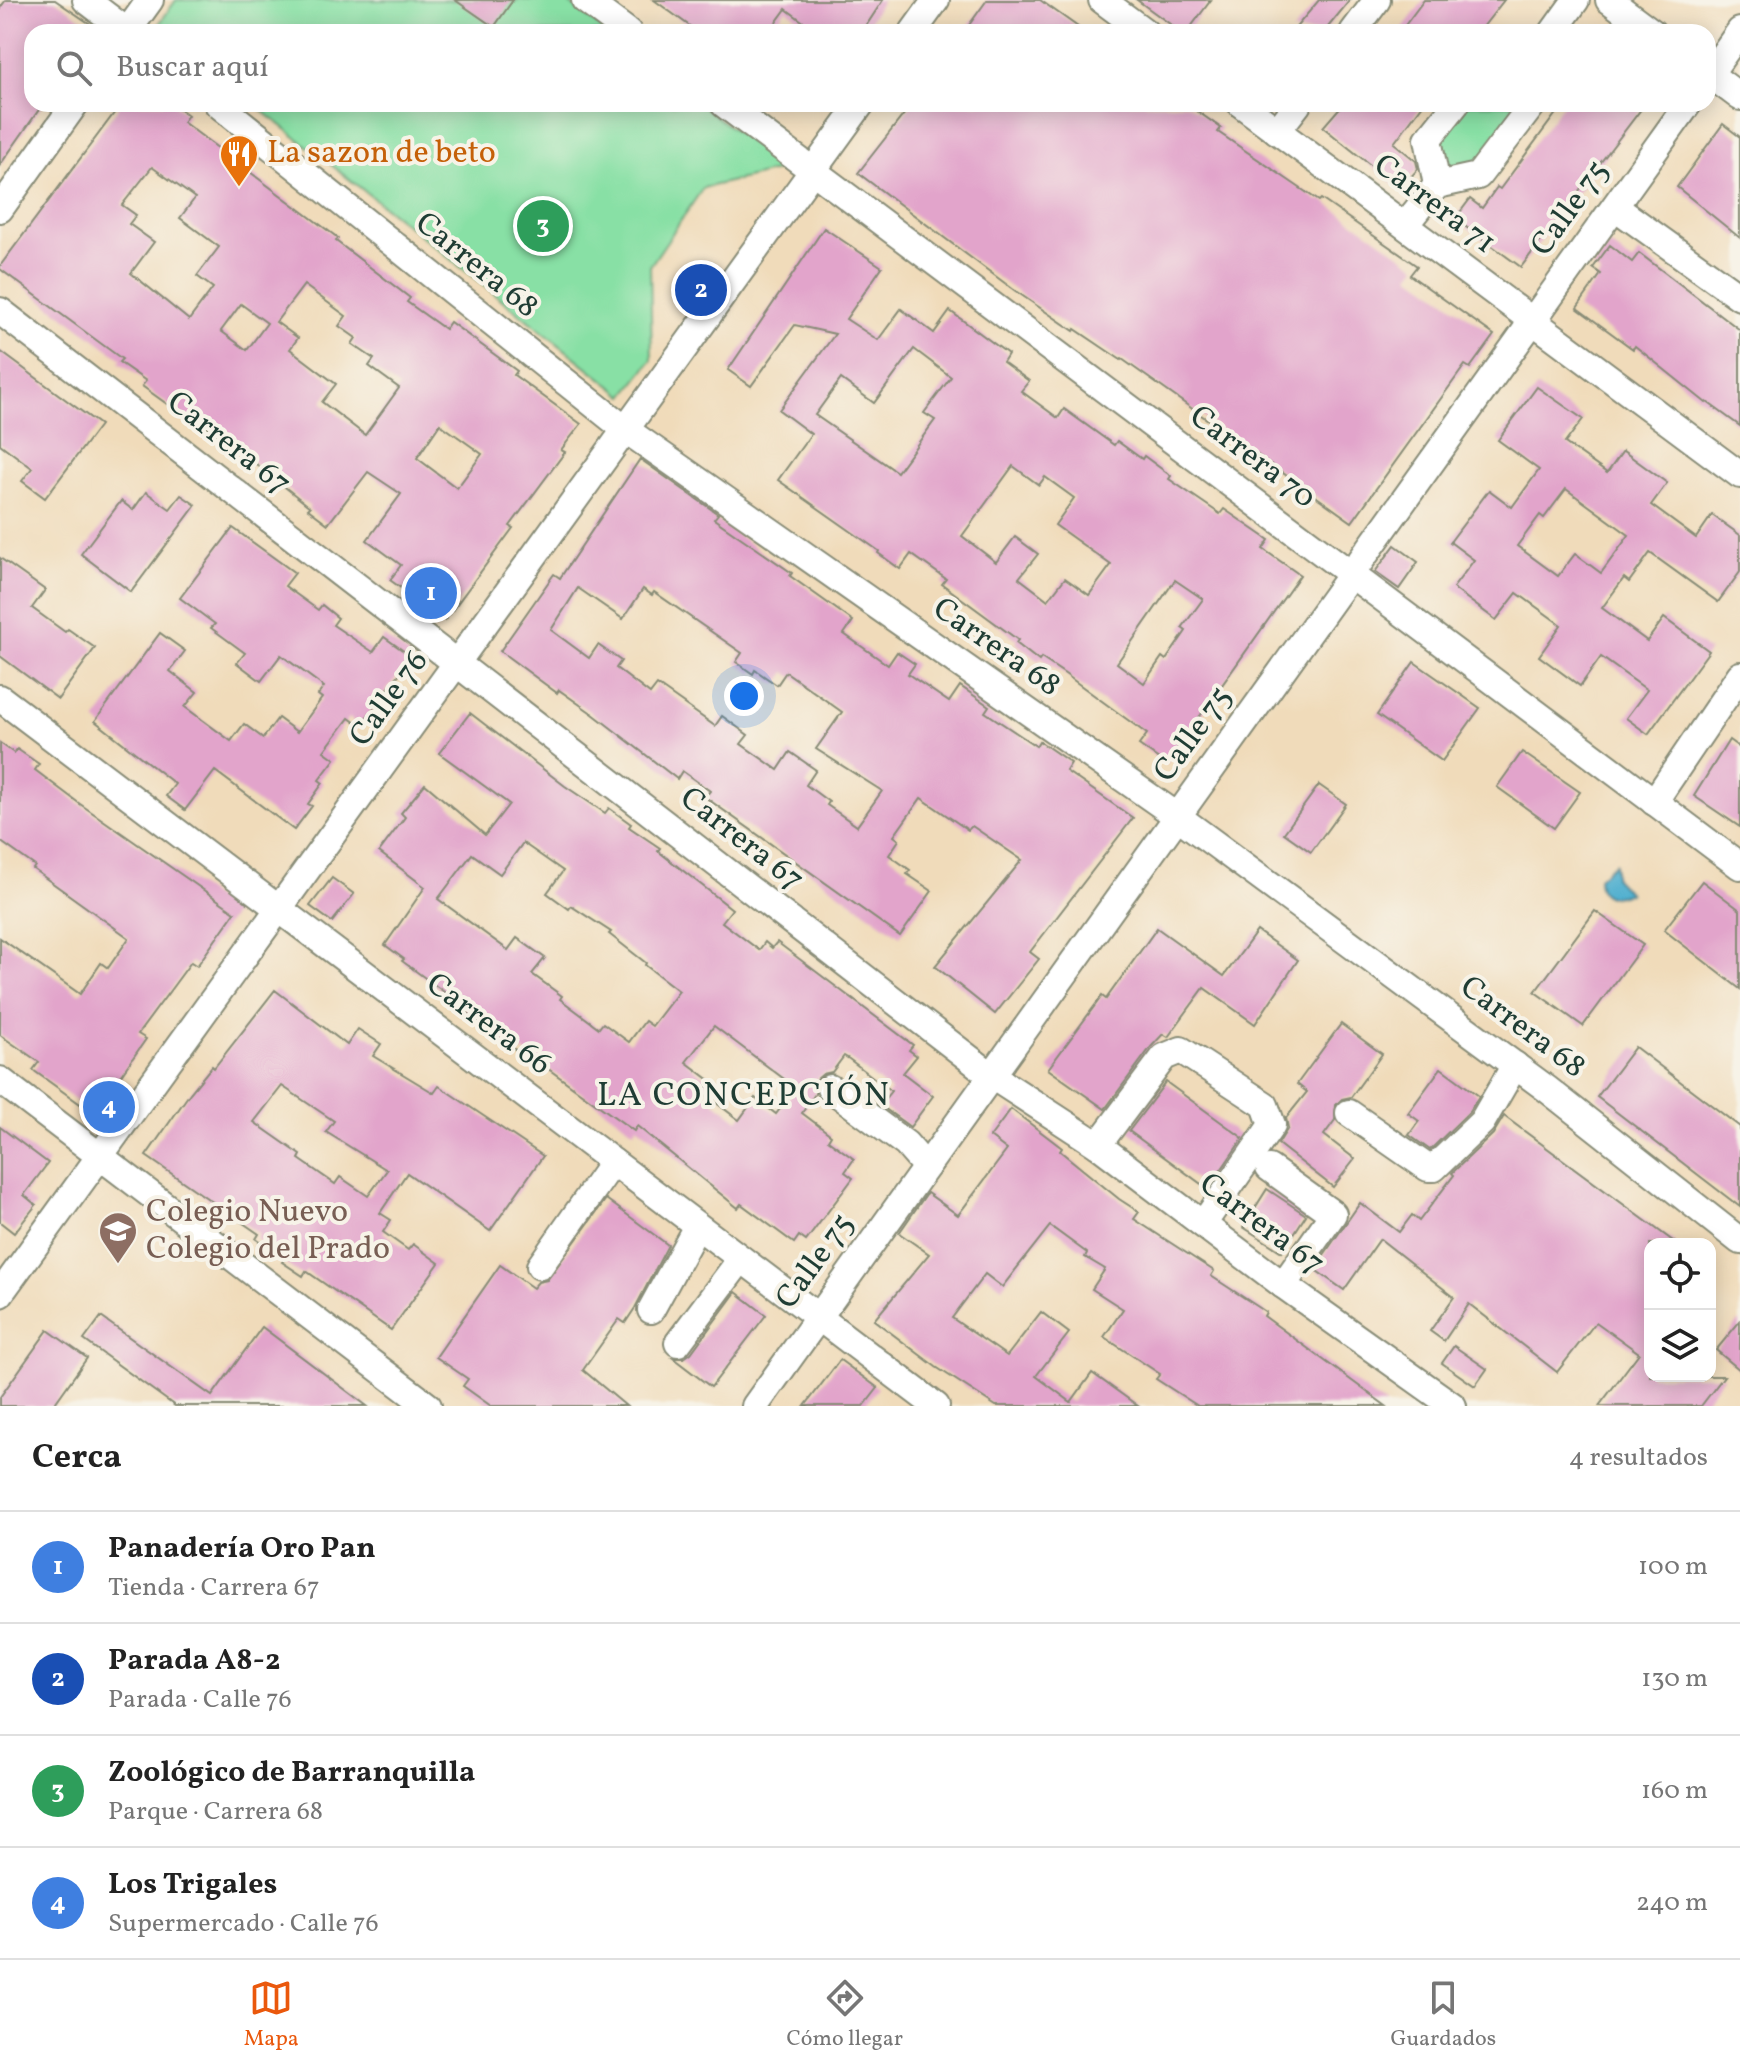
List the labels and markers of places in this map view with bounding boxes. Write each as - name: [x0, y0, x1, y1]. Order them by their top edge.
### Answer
- place label: La sazon de beto: [267, 132, 496, 176]
- restaurant icon: La sazon de beto: [218, 133, 260, 188]
- pin: 3: [517, 196, 569, 256]
- pin: 2: [675, 260, 727, 320]
- pin: 1: [405, 563, 457, 623]
- pin: 4: [83, 1077, 135, 1137]
- place label: Colegio Nuevo Colegio del Prado: [146, 1191, 390, 1272]
- school or university icon: Colegio Nuevo Colegio del Prado: [97, 1210, 139, 1265]

